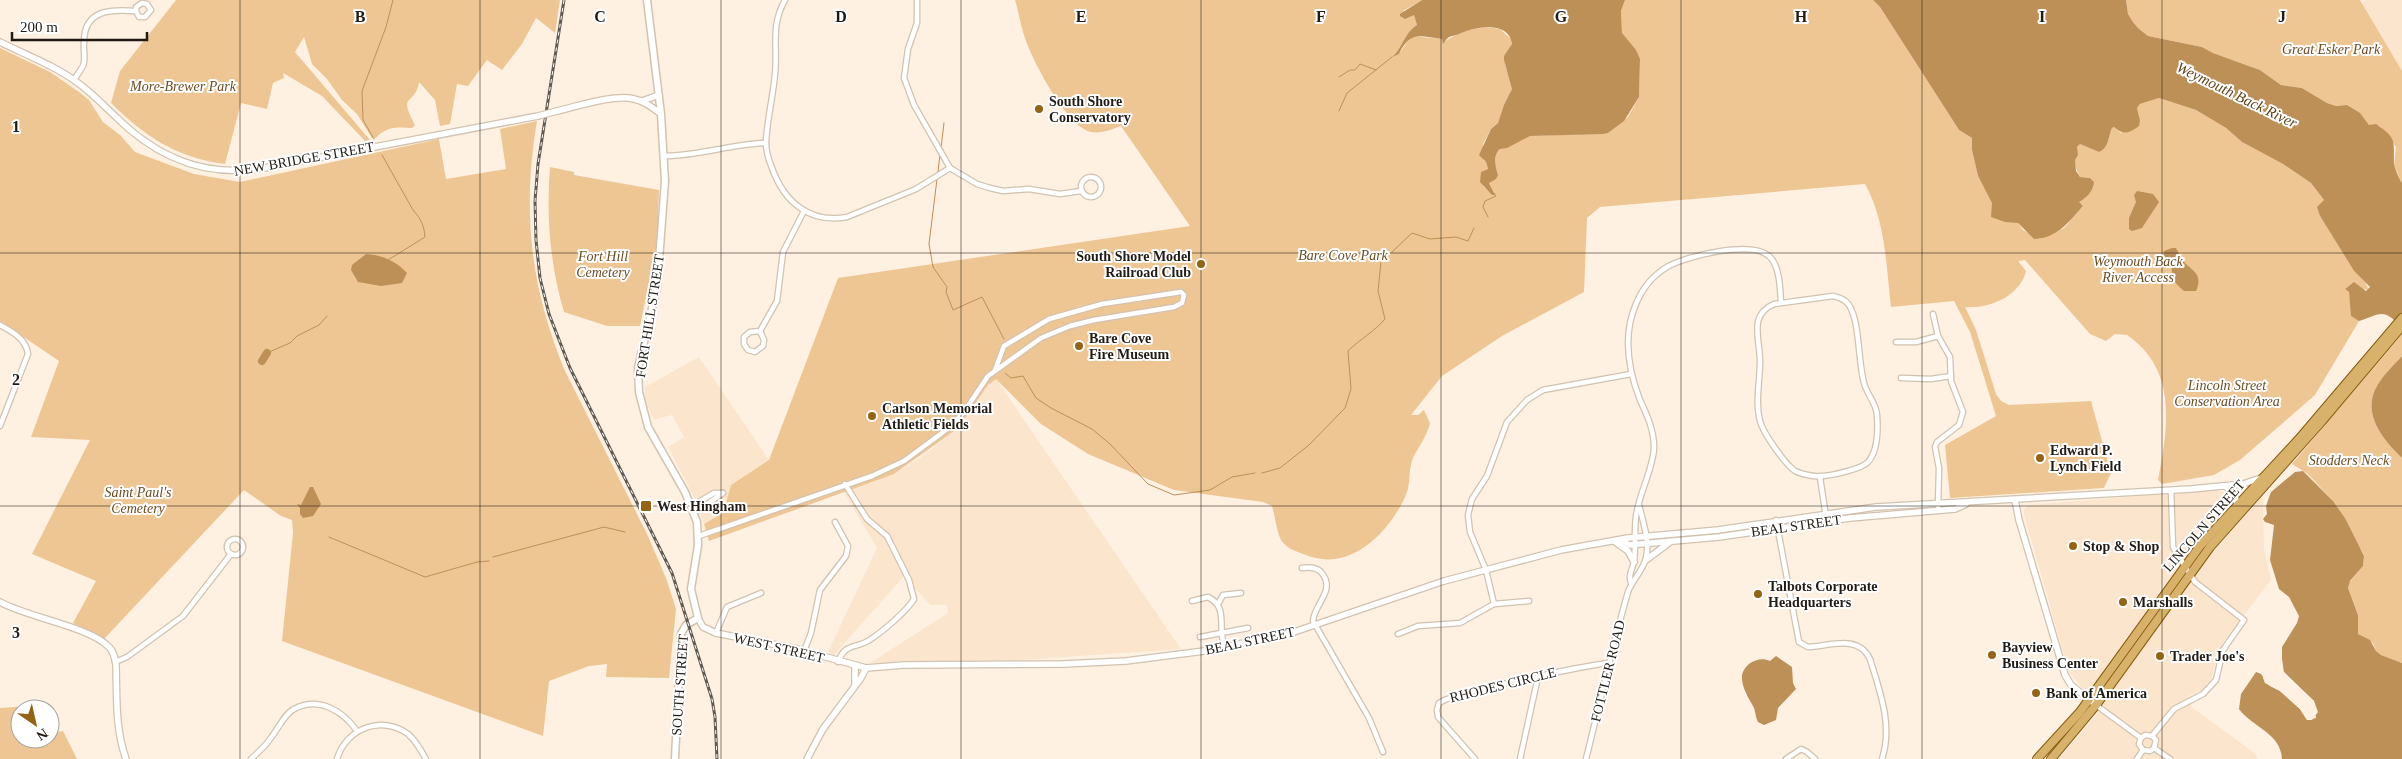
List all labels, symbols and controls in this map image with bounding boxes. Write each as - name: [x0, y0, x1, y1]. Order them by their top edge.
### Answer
- text: B: [355, 8, 366, 25]
- text: C: [594, 8, 606, 25]
- text: D: [835, 8, 847, 25]
- text: E: [1076, 8, 1086, 25]
- text: F: [1316, 8, 1326, 25]
- text: G: [1555, 8, 1568, 25]
- text: H: [1795, 8, 1808, 25]
- text: I: [2039, 8, 2045, 25]
- text: J: [2278, 8, 2286, 25]
- scale bar: [12, 10, 148, 42]
- text: 200 m: [20, 19, 58, 35]
- park label: Great Esker Park: [2282, 42, 2381, 57]
- water label: Weymouth Back River: [2174, 59, 2300, 131]
- park label: More-Brewer Park: [129, 79, 237, 94]
- place label: South Shore Conservatory: [1049, 94, 1131, 125]
- marker: South Shore Conservatory: [1033, 103, 1045, 115]
- text: 1: [12, 118, 20, 135]
- street label: NEW BRIDGE STREET: [233, 139, 376, 179]
- park label: Bare Cove Park: [1298, 248, 1389, 263]
- park label: Fort Hill Cemetery: [576, 249, 631, 280]
- place label: South Shore Model Railroad Club: [1076, 249, 1191, 280]
- street label: FORT HILL STREET: [633, 253, 667, 379]
- park label: Weymouth Back River Access: [2093, 254, 2183, 285]
- marker: South Shore Model Railroad Club: [1195, 258, 1207, 270]
- place label: Bare Cove Fire Museum: [1089, 331, 1170, 362]
- marker: Bare Cove Fire Museum: [1073, 340, 1085, 352]
- text: 2: [12, 371, 20, 388]
- park label: Lincoln Street Conservation Area: [2174, 378, 2280, 409]
- place label: Carlson Memorial Athletic Fields: [882, 401, 992, 432]
- marker: Carlson Memorial Athletic Fields: [866, 410, 878, 422]
- place label: Edward P. Lynch Field: [2050, 443, 2121, 474]
- marker: Edward P. Lynch Field: [2034, 452, 2046, 464]
- park label: Stodders Neck: [2309, 453, 2390, 468]
- street label: LINCOLN STREET: [2160, 477, 2248, 575]
- park label: Saint Paul's Cemetery: [104, 485, 172, 516]
- marker: West Hingham: [639, 499, 653, 513]
- place label: West Hingham: [657, 499, 746, 514]
- street label: BEAL STREET: [1750, 512, 1842, 540]
- place label: Stop & Shop: [2083, 539, 2159, 554]
- marker: Stop & Shop: [2067, 540, 2079, 552]
- place label: Talbots Corporate Headquarters: [1768, 579, 1878, 610]
- marker: Talbots Corporate Headquarters: [1752, 588, 1764, 600]
- place label: Marshalls: [2133, 595, 2193, 610]
- marker: Marshalls: [2117, 596, 2129, 608]
- street label: FOTTLER ROAD: [1588, 618, 1628, 724]
- text: 3: [12, 624, 20, 641]
- street label: BEAL STREET: [1204, 624, 1296, 658]
- street label: WEST STREET: [732, 630, 826, 666]
- street label: SOUTH STREET: [669, 633, 691, 736]
- place label: Bayview Business Center: [2002, 640, 2098, 671]
- marker: Bayview Business Center: [1986, 649, 1998, 661]
- place label: Trader Joe's: [2170, 649, 2245, 664]
- marker: Trader Joe's: [2154, 650, 2166, 662]
- street label: RHODES CIRCLE: [1448, 665, 1558, 705]
- place label: Bank of America: [2046, 686, 2147, 701]
- marker: Bank of America: [2030, 687, 2042, 699]
- north arrow: [10, 699, 60, 749]
- text: N: [34, 725, 50, 743]

